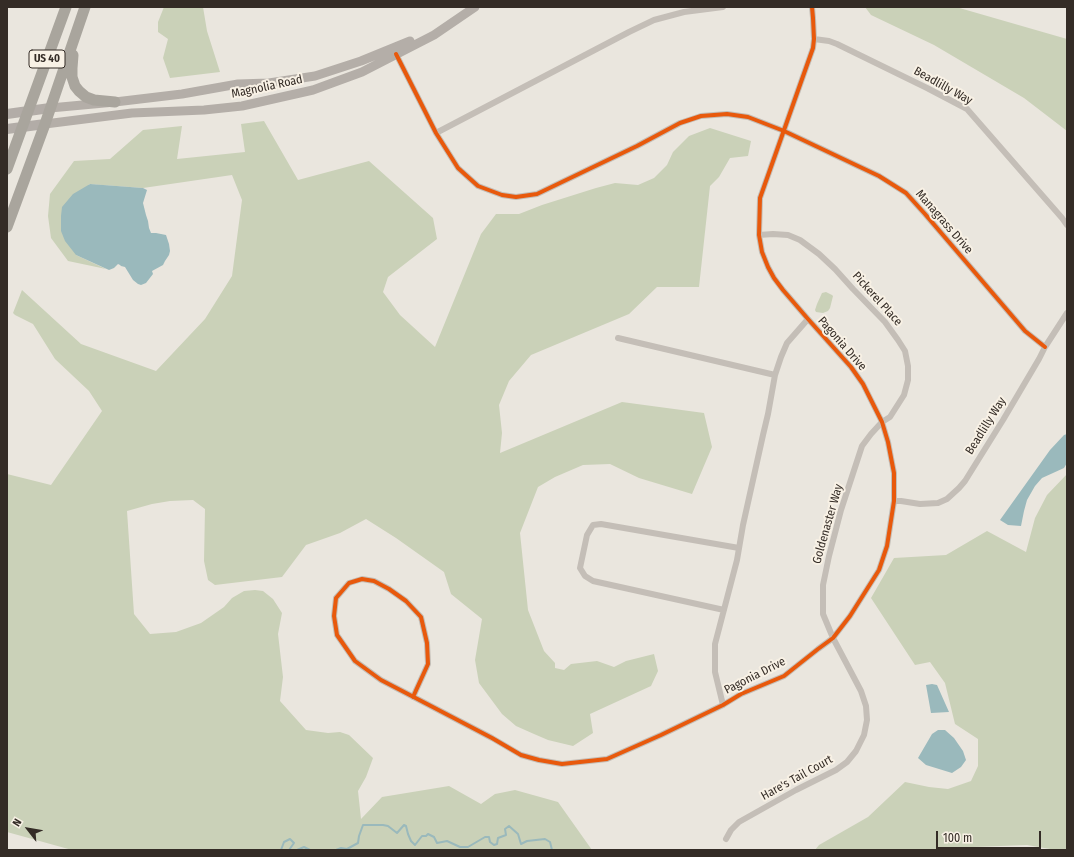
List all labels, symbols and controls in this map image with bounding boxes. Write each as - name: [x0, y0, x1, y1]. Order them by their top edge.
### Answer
- road number: US 40: [29, 50, 65, 68]
- street label: Beadlilly Way: [911, 64, 975, 108]
- street label: Magnolia Road: [230, 72, 304, 102]
- street label: Managrass Drive: [912, 187, 976, 257]
- street label: Pickerel Place: [849, 269, 905, 329]
- street label: Pagonia Drive: [815, 314, 869, 374]
- street label: Beadlilly Way: [963, 395, 1009, 457]
- street label: Goldenaster Way: [810, 482, 846, 566]
- street label: Pagonia Drive: [722, 654, 788, 698]
- street label: Hare's Tail Court: [759, 752, 835, 804]
- north arrow: [8, 809, 48, 849]
- text: N: [10, 816, 25, 829]
- scale bar: [938, 823, 1043, 849]
- text: 100 m: [943, 831, 972, 845]

